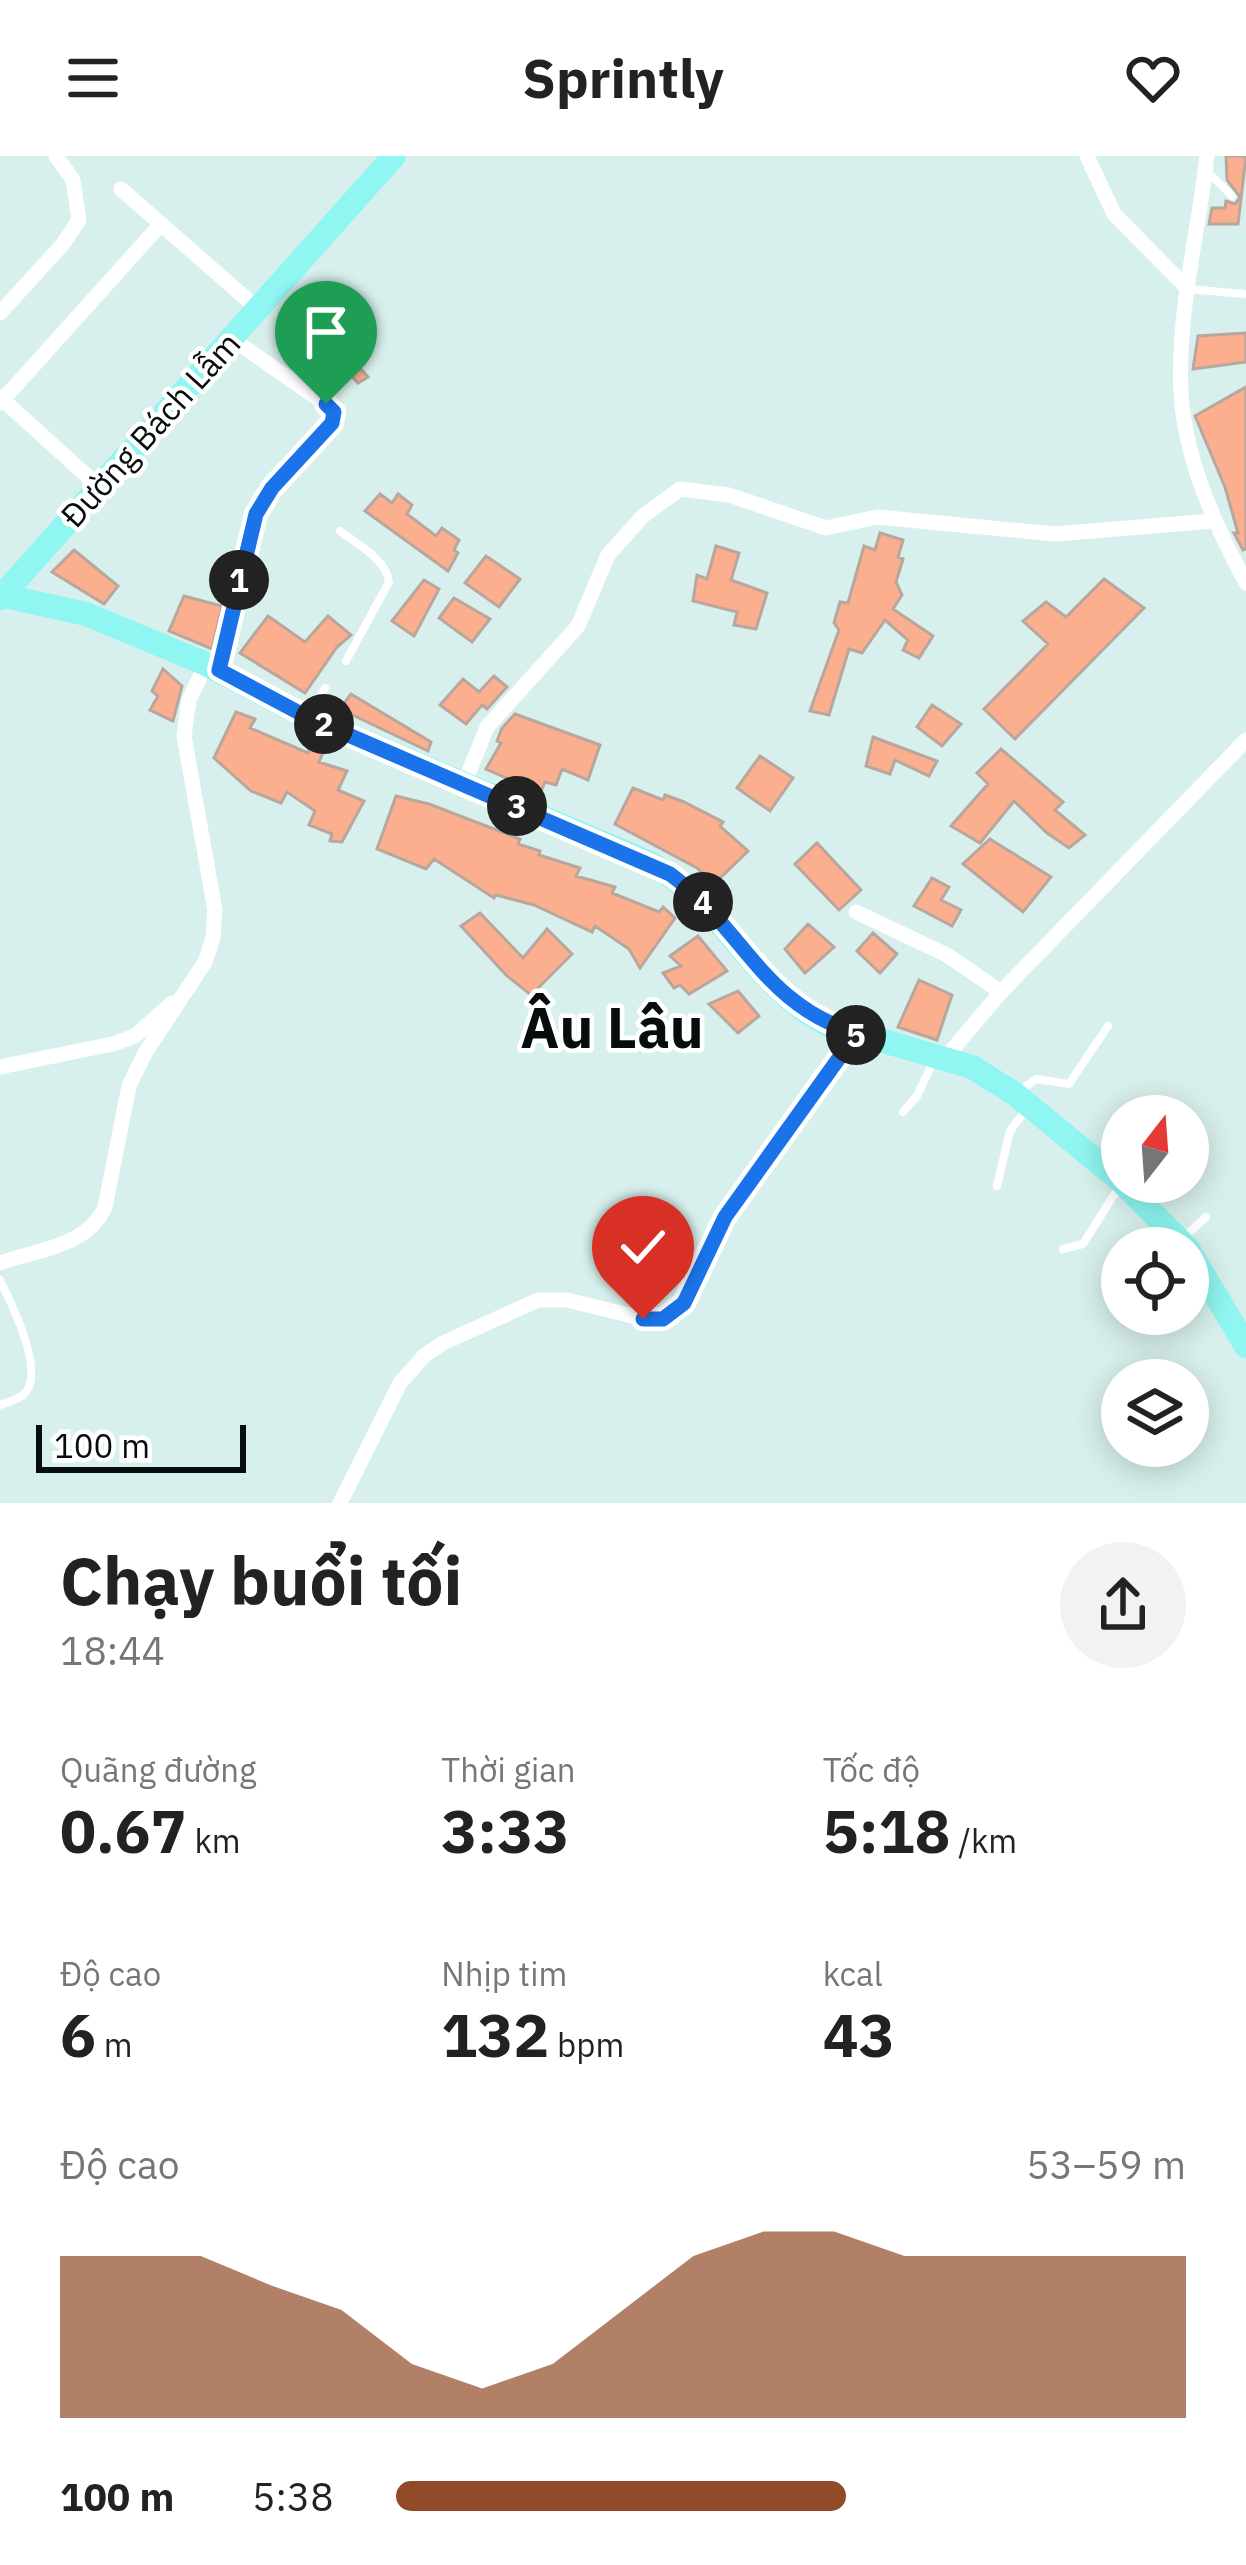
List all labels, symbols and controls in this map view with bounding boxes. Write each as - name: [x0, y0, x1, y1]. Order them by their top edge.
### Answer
- text: Sprintly: [522, 43, 724, 113]
- icon: menu: [60, 45, 126, 111]
- icon: heart: [1120, 45, 1186, 111]
- pin: [275, 281, 377, 404]
- icon: arrive: [293, 299, 359, 365]
- street label: Đường Bách Lẫm: [51, 322, 249, 536]
- pin: 1: [209, 550, 269, 610]
- text: 1: [229, 558, 249, 601]
- pin: 2: [294, 694, 354, 754]
- text: 2: [314, 702, 334, 745]
- pin: 3: [487, 776, 547, 836]
- text: 3: [507, 784, 527, 827]
- pin: 4: [673, 872, 733, 932]
- text: 4: [693, 880, 713, 923]
- district label: Âu Lâu: [520, 990, 704, 1064]
- pin: 5: [826, 1005, 886, 1065]
- text: 5: [846, 1013, 866, 1056]
- north arrow: [1101, 1095, 1209, 1203]
- map controls: [1101, 1095, 1209, 1467]
- pin: [592, 1196, 694, 1319]
- icon: check: [610, 1214, 676, 1280]
- button: locate: [1101, 1227, 1209, 1335]
- button: layers: [1101, 1359, 1209, 1467]
- scale bar: [36, 1419, 246, 1472]
- text: 100 m: [54, 1424, 150, 1467]
- text: Chạy buổi tối: [60, 1537, 462, 1623]
- button: share: [1060, 1542, 1186, 1668]
- text: 18:44: [60, 1625, 165, 1676]
- text: Quãng đường: [60, 1748, 256, 1791]
- text: Thời gian: [441, 1748, 576, 1791]
- text: Tốc độ: [823, 1748, 920, 1791]
- text: 0.67: [60, 1791, 187, 1870]
- text: 3:33: [441, 1791, 569, 1870]
- text: 5:18: [823, 1791, 950, 1870]
- text: km: [187, 1819, 241, 1862]
- text: /km: [950, 1819, 1017, 1862]
- text: Độ cao: [60, 1952, 161, 1995]
- text: Nhịp tim: [441, 1952, 567, 1995]
- text: kcal: [823, 1952, 883, 1995]
- text: 6: [60, 1995, 96, 2074]
- text: 132: [441, 1995, 549, 2074]
- text: 43: [823, 1995, 895, 2074]
- text: m: [96, 2023, 133, 2066]
- text: bpm: [549, 2023, 624, 2066]
- text: Độ cao: [60, 2139, 180, 2190]
- text: 53–59 m: [1026, 2139, 1186, 2190]
- text: 100 m: [60, 2471, 174, 2522]
- text: 5:38: [252, 2471, 334, 2522]

